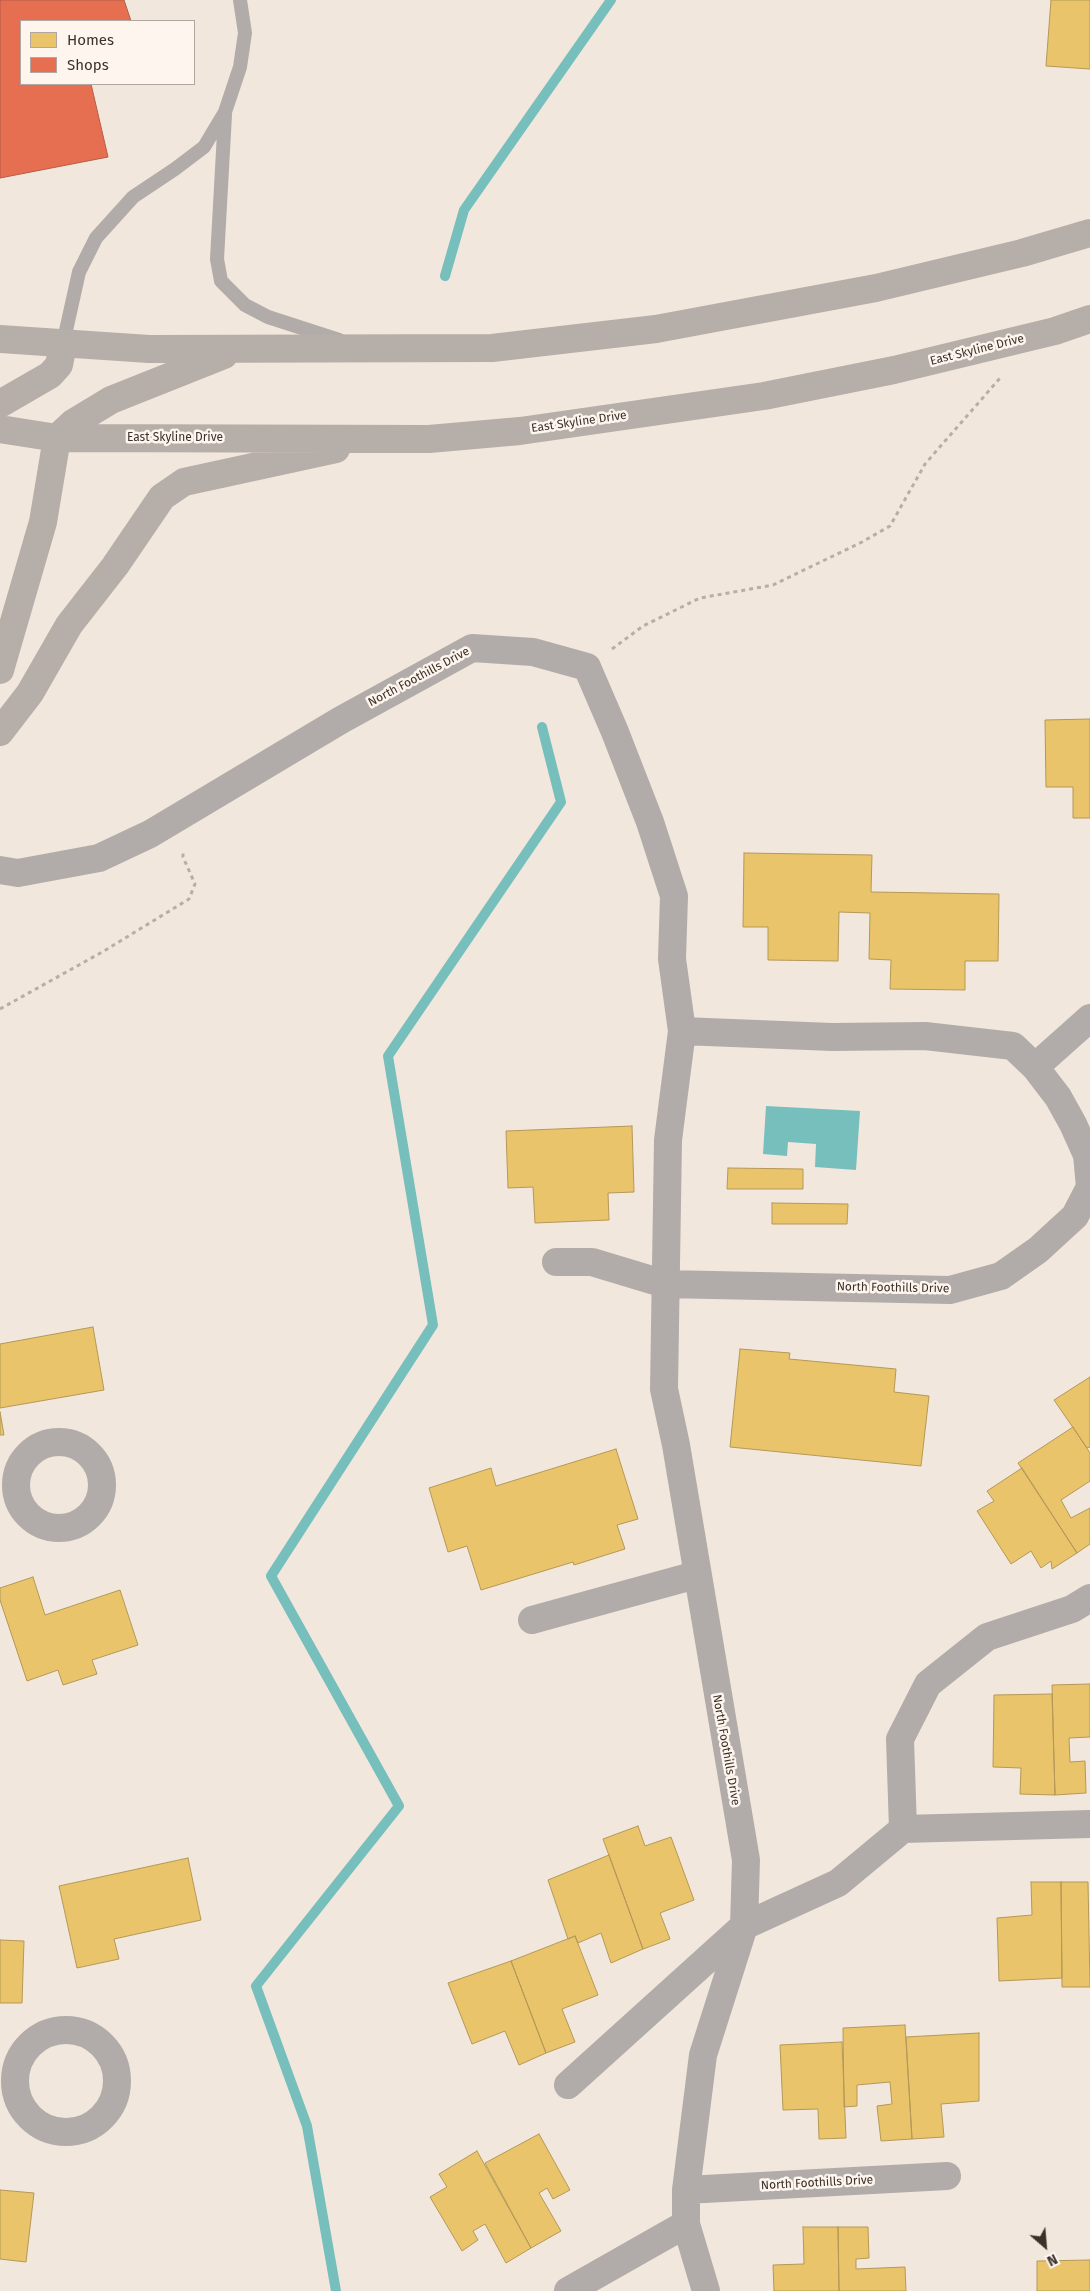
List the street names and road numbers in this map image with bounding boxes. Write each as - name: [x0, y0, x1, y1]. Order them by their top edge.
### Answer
- street label: East Skyline Drive: [929, 331, 1025, 369]
- street label: East Skyline Drive: [530, 408, 628, 436]
- street label: East Skyline Drive: [127, 431, 223, 445]
- street label: North Foothills Drive: [366, 644, 472, 710]
- street label: North Foothills Drive: [837, 1280, 949, 1296]
- street label: North Foothills Drive: [709, 1693, 743, 1807]
- street label: North Foothills Drive: [760, 2173, 874, 2193]

